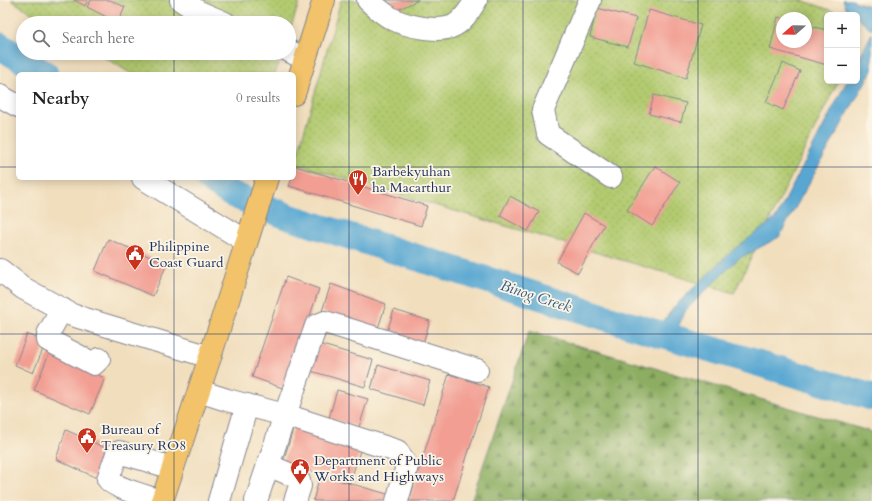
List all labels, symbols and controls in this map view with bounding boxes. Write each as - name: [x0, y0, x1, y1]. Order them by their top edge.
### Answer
- north arrow: [776, 12, 812, 48]
- map controls: [824, 12, 860, 84]
- button: +: [824, 12, 860, 48]
- search box: [16, 16, 296, 60]
- icon: search: [30, 27, 52, 49]
- text: Search here: [62, 28, 135, 48]
- button: −: [824, 48, 860, 84]
- text: Nearby: [32, 87, 89, 110]
- text: 0 results: [236, 89, 280, 107]
- place label: Barbekyuhan ha Macarthur: [372, 162, 452, 197]
- restaurant icon: Barbekyuhan ha Macarthur: [347, 168, 369, 196]
- place label: Philippine Coast Guard: [149, 237, 224, 272]
- public building icon: Philippine Coast Guard: [124, 243, 146, 271]
- water label: Binog Creek: [498, 275, 575, 317]
- place label: Bureau of Treasury RO8: [101, 420, 186, 455]
- public building icon: Bureau of Treasury RO8: [76, 426, 98, 454]
- place label: Department of Public Works and Highways: [313, 451, 444, 486]
- public building icon: Department of Public Works and Highways: [289, 457, 311, 485]

